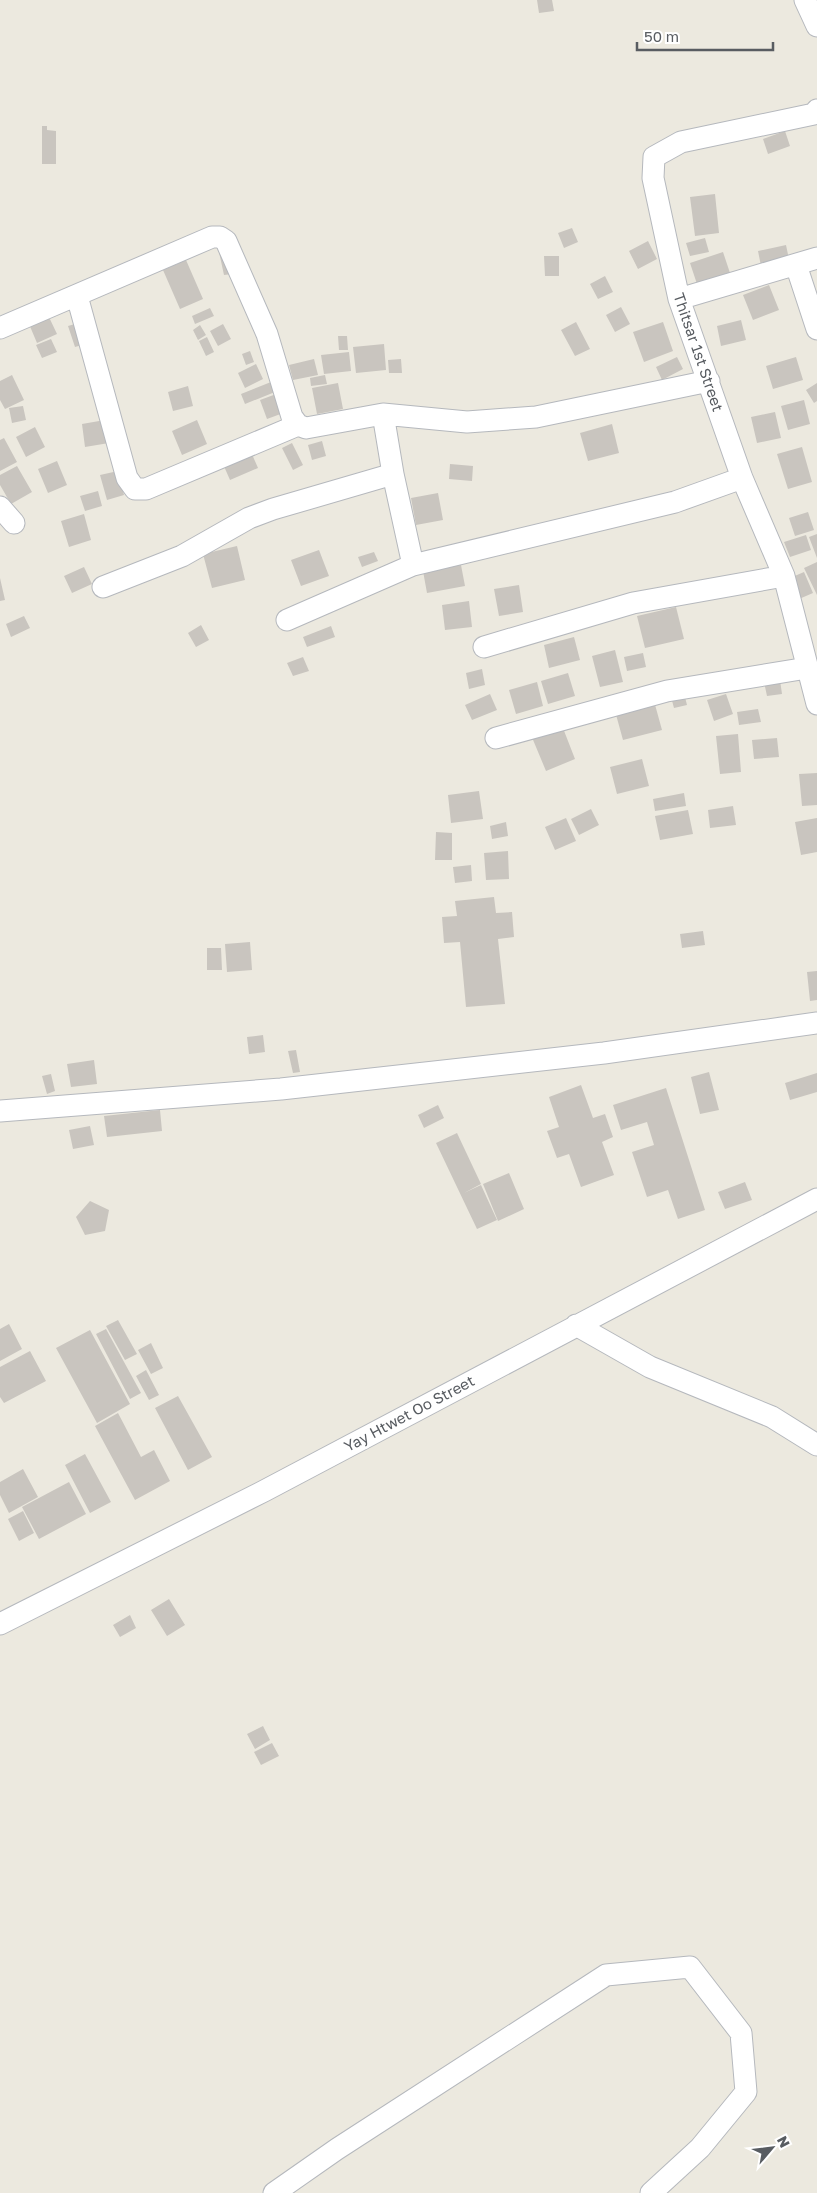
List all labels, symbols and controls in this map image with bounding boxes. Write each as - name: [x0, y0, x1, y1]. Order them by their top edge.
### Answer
- scale bar: [637, 20, 773, 52]
- text: 50 m: [644, 27, 679, 45]
- street label: Thitsar 1st Street: [670, 290, 728, 414]
- street label: Yay Htwet Oo Street: [341, 1371, 477, 1455]
- north arrow: [747, 2123, 797, 2173]
- text: N: [774, 2133, 794, 2150]

